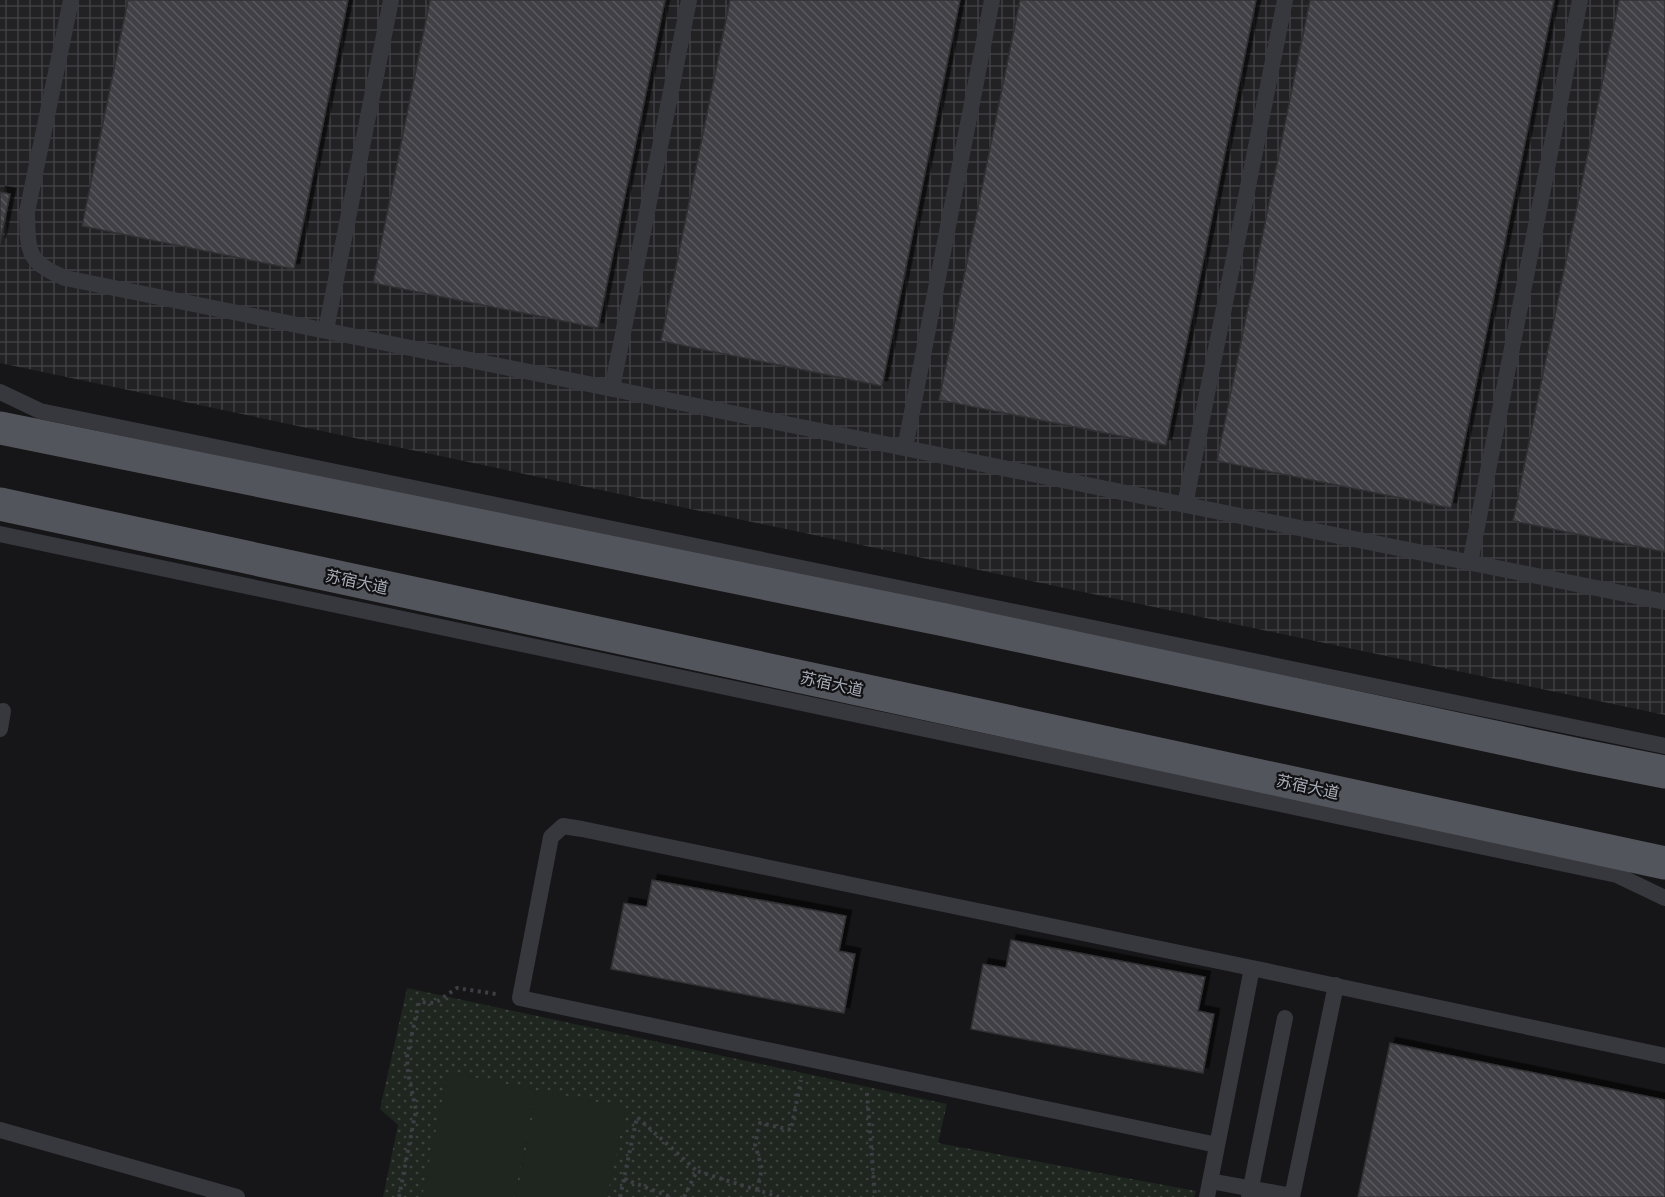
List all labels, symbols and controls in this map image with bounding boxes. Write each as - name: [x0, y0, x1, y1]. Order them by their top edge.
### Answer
- street label: 苏宿大道: [324, 565, 390, 597]
- street label: 苏宿大道: [799, 667, 865, 699]
- street label: 苏宿大道: [1275, 770, 1341, 802]

